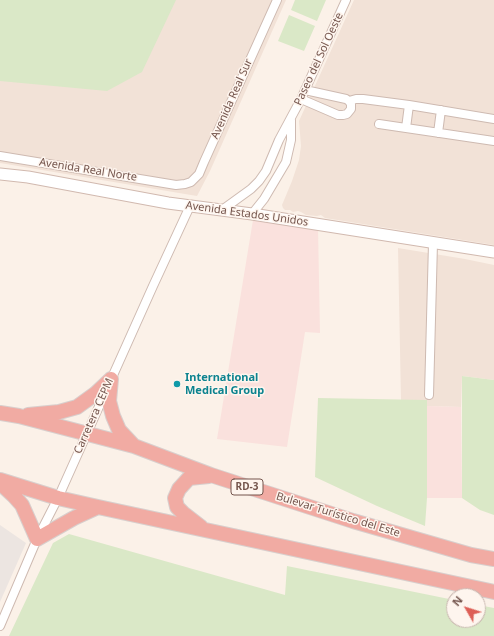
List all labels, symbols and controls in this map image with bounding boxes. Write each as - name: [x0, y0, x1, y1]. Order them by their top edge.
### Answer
- street label: Paseo del Sol Oeste: [292, 10, 346, 108]
- street label: Avenida Real Sur: [208, 57, 256, 141]
- street label: Avenida Real Norte: [38, 156, 138, 184]
- street label: Avenida Estados Unidos: [185, 199, 309, 229]
- place label: International Medical Group: [185, 371, 264, 397]
- street label: Carretera CEPM: [71, 376, 117, 456]
- marker: International Medical Group: [172, 379, 182, 389]
- road number: RD-3: [231, 479, 263, 495]
- street label: Bulevar Turístico del Este: [274, 490, 402, 540]
- north arrow: [446, 588, 486, 628]
- text: N: [448, 593, 466, 609]

